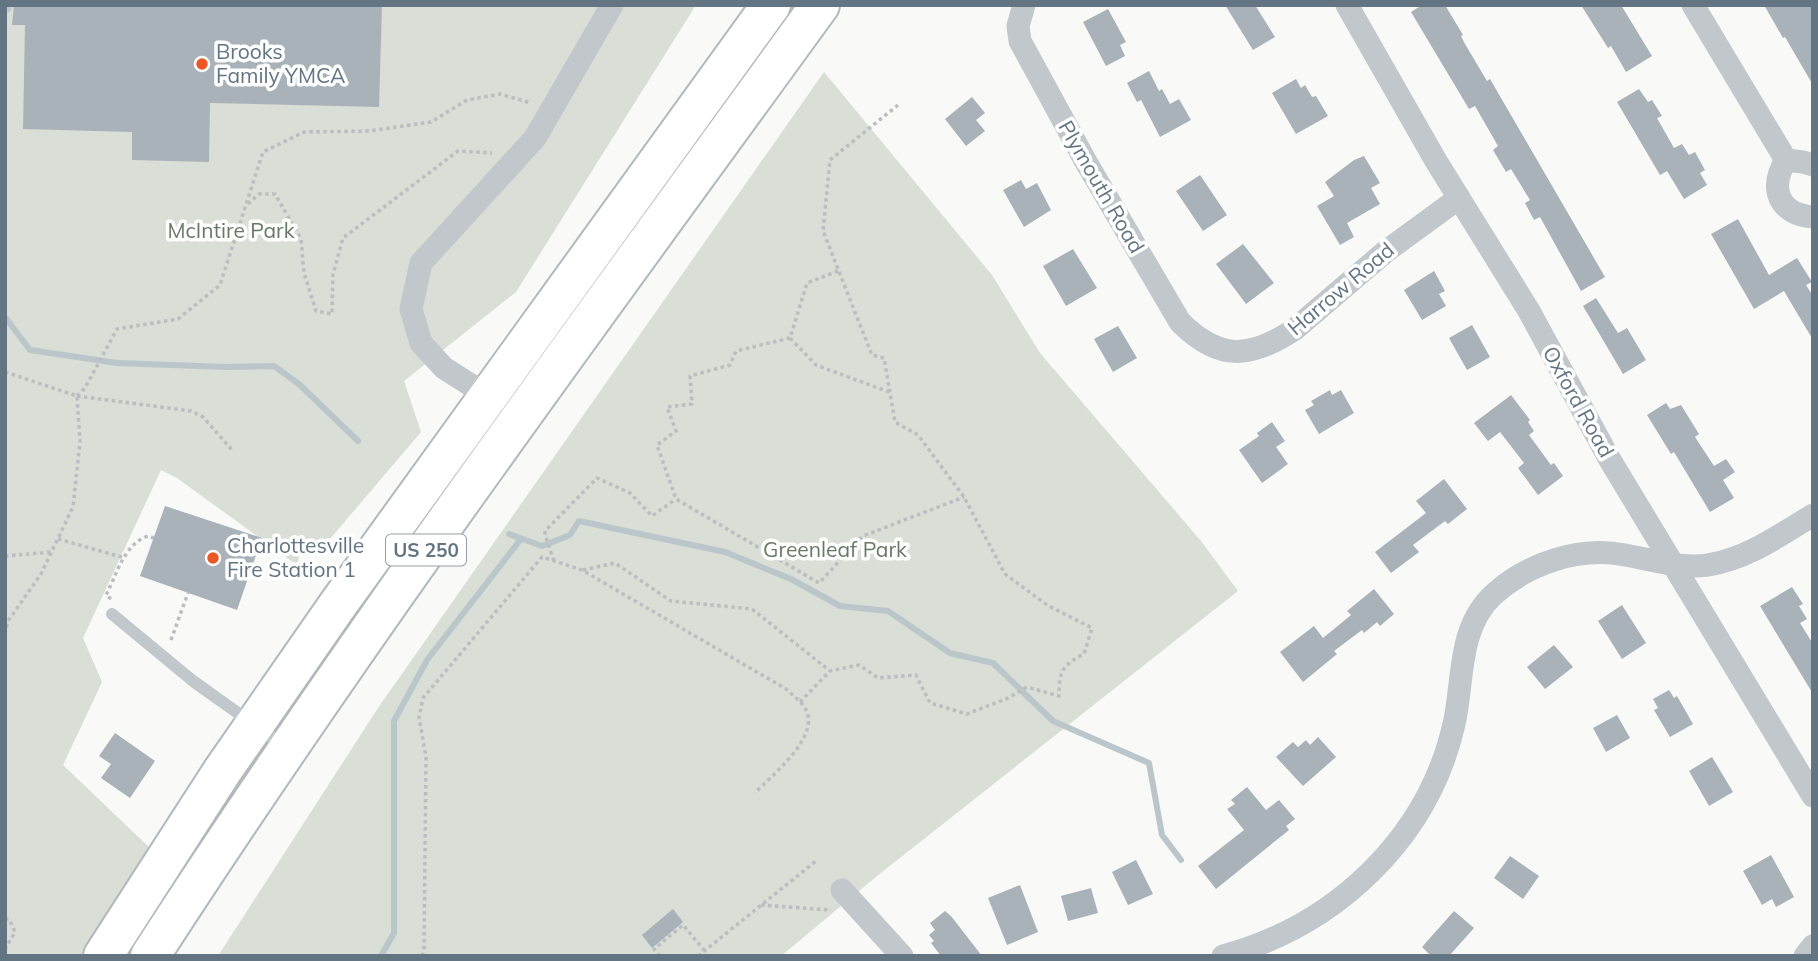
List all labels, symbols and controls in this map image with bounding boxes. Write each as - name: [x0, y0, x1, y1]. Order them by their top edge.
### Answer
- place label: Brooks Family YMCA: [216, 38, 346, 88]
- marker: Brooks Family YMCA: [194, 56, 210, 72]
- street label: Plymouth Road: [1053, 115, 1150, 258]
- park label: McIntire Park: [167, 217, 295, 243]
- street label: Harrow Road: [1282, 236, 1399, 340]
- street label: Oxford Road: [1538, 341, 1620, 462]
- place label: Charlottesville Fire Station 1: [227, 532, 364, 582]
- road number: US 250: [386, 534, 466, 566]
- park label: Greenleaf Park: [763, 536, 907, 562]
- marker: Charlottesville Fire Station 1: [205, 550, 221, 566]

